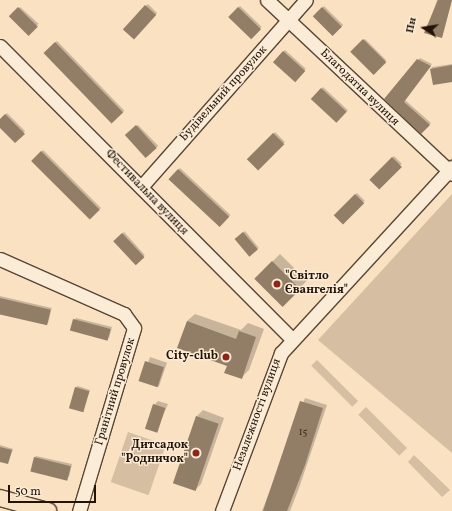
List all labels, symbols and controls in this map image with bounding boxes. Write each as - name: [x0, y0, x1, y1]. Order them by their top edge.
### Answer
- north arrow: [404, 8, 444, 48]
- text: Пн: [403, 16, 421, 35]
- street label: Будівельний провулок: [177, 43, 271, 145]
- street label: Благодатна вулиця: [316, 46, 402, 130]
- street label: Фестивальна вулиця: [101, 147, 191, 239]
- place label: "Світло Євангелія": [285, 270, 348, 298]
- marker: "Світло Євангелія": [272, 279, 282, 289]
- street label: Гранітний провулок: [93, 336, 139, 448]
- place label: City-club: [166, 350, 218, 364]
- marker: City-club: [221, 352, 231, 362]
- street label: Незалежності вулиця: [231, 357, 285, 473]
- house number: 15: [299, 427, 307, 439]
- place label: Дитсадок "Родничок": [121, 439, 188, 467]
- marker: Дитсадок "Родничок": [191, 448, 201, 458]
- scale bar: [10, 477, 98, 503]
- text: 50 m: [15, 484, 41, 500]

